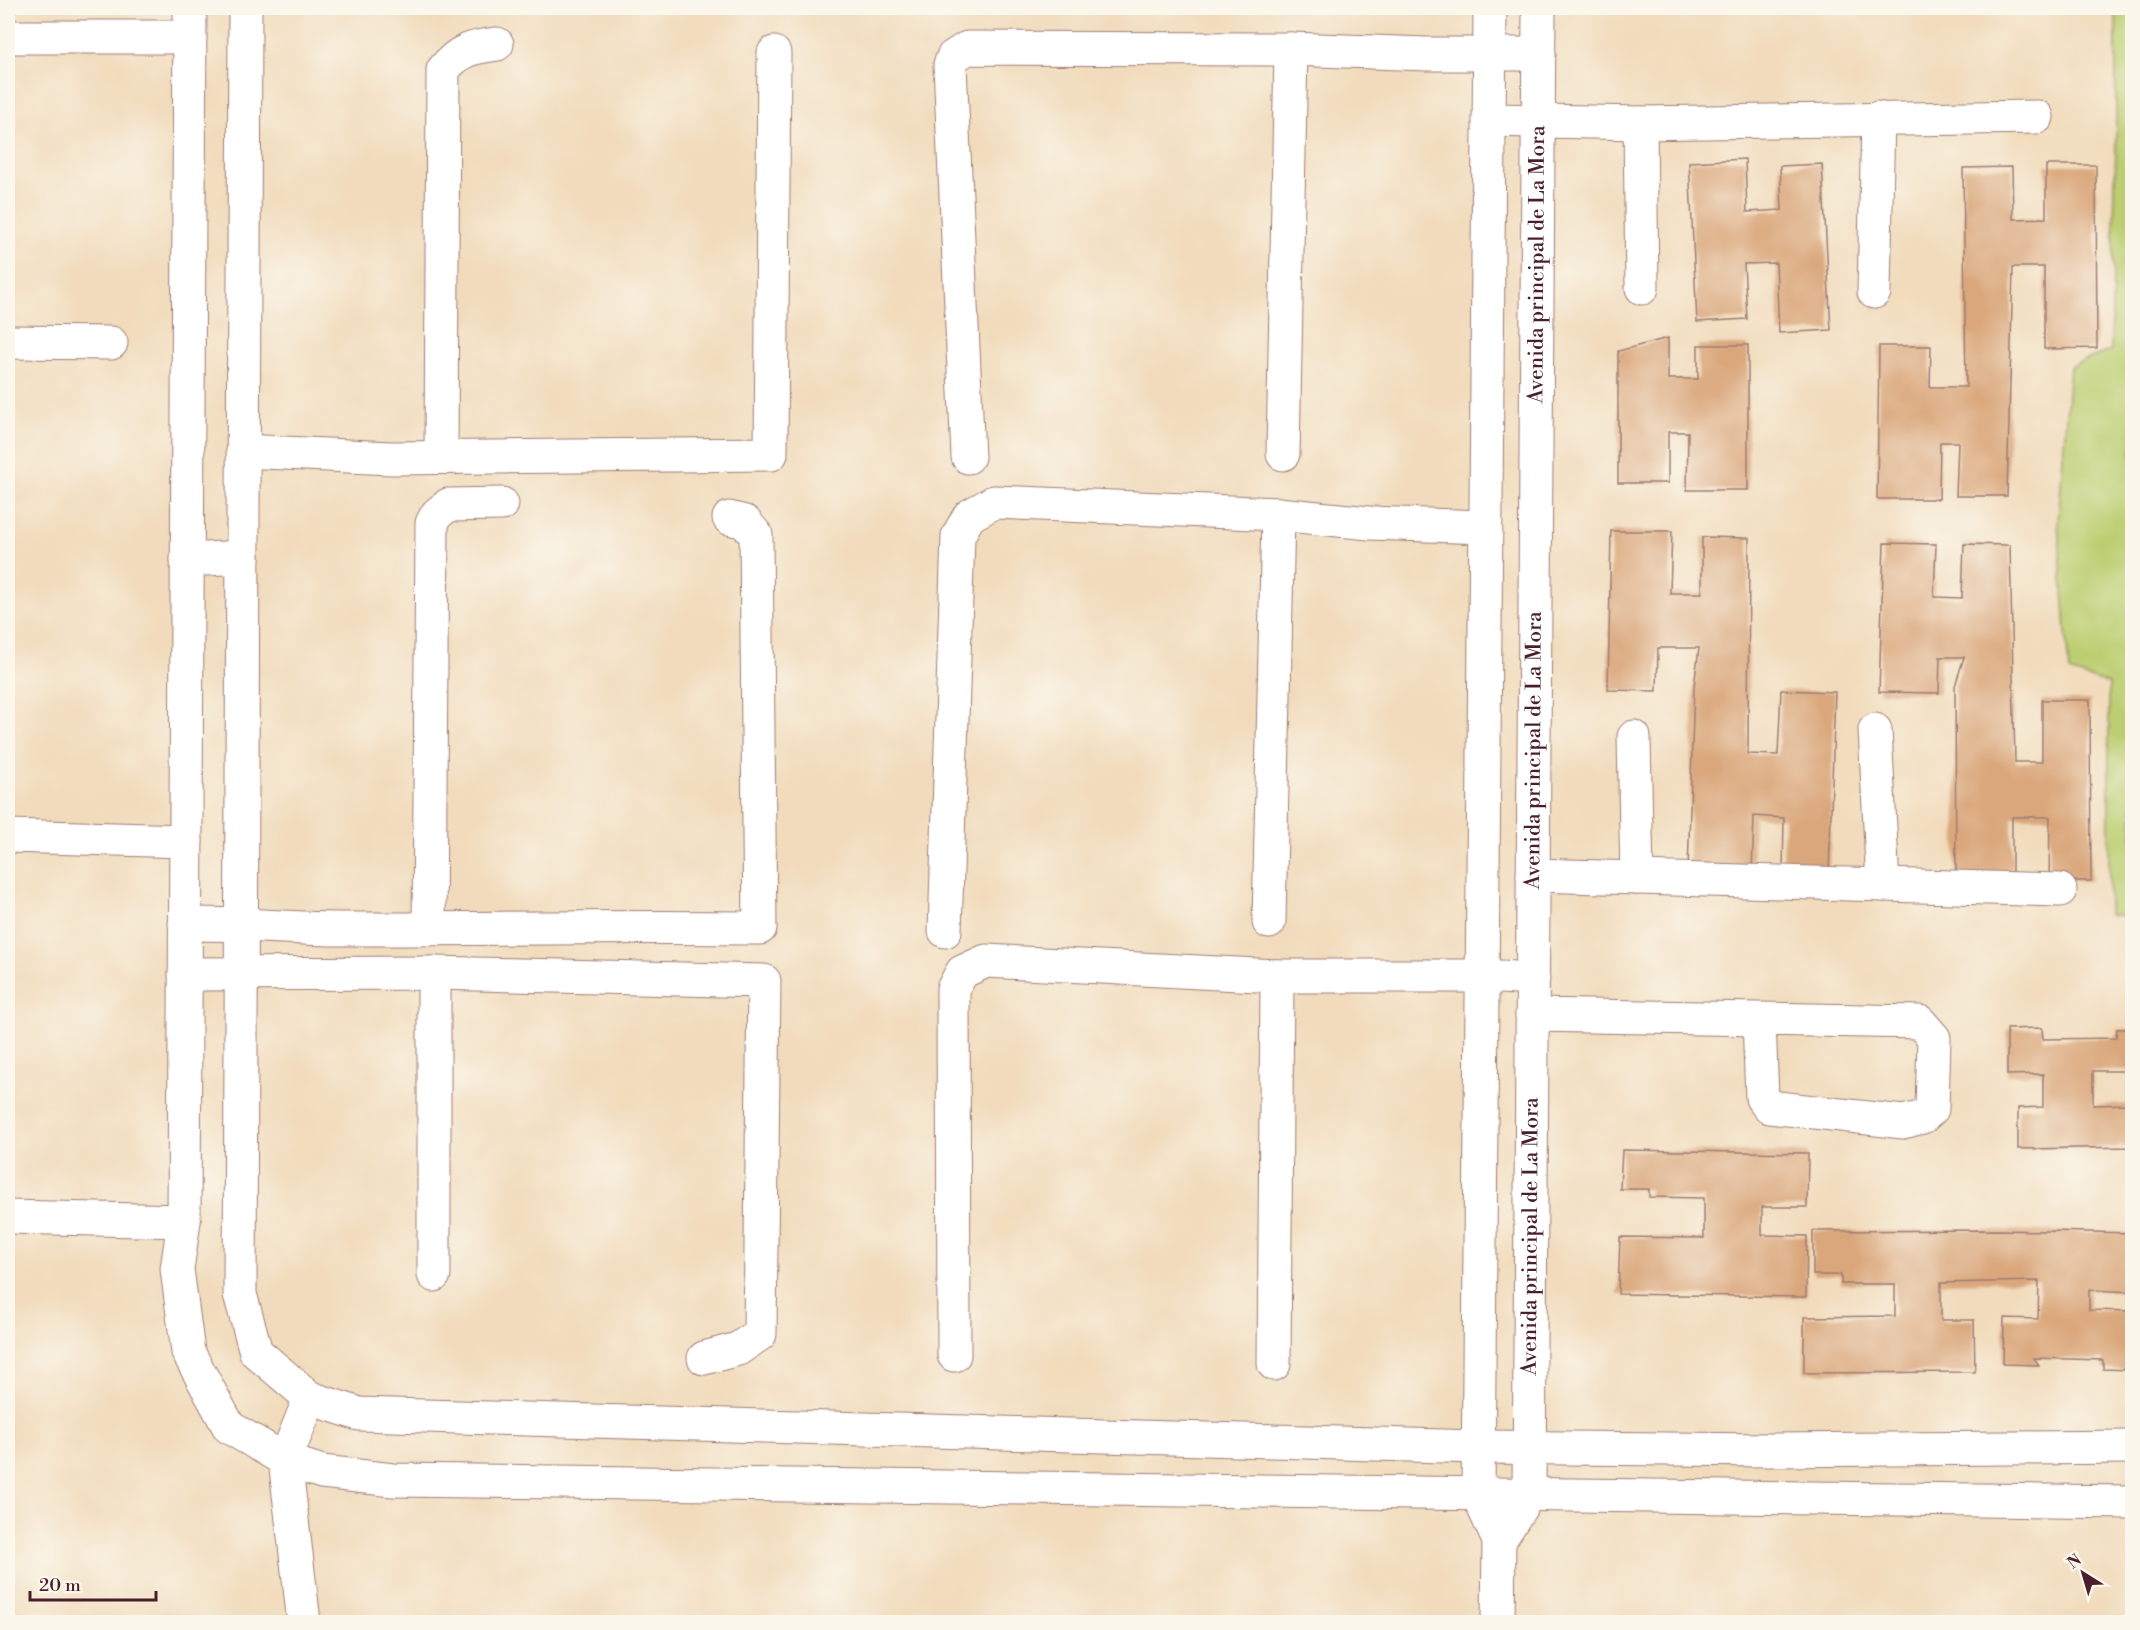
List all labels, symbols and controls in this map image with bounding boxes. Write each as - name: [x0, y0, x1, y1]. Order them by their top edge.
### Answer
- street label: Avenida principal de La Mora: [1523, 125, 1551, 405]
- street label: Avenida principal de La Mora: [1520, 611, 1548, 891]
- street label: Avenida principal de La Mora: [1517, 1097, 1545, 1377]
- north arrow: [2053, 1543, 2113, 1603]
- text: N: [2064, 1550, 2086, 1574]
- scale bar: [30, 1564, 156, 1602]
- text: 20 m: [39, 1574, 81, 1597]

